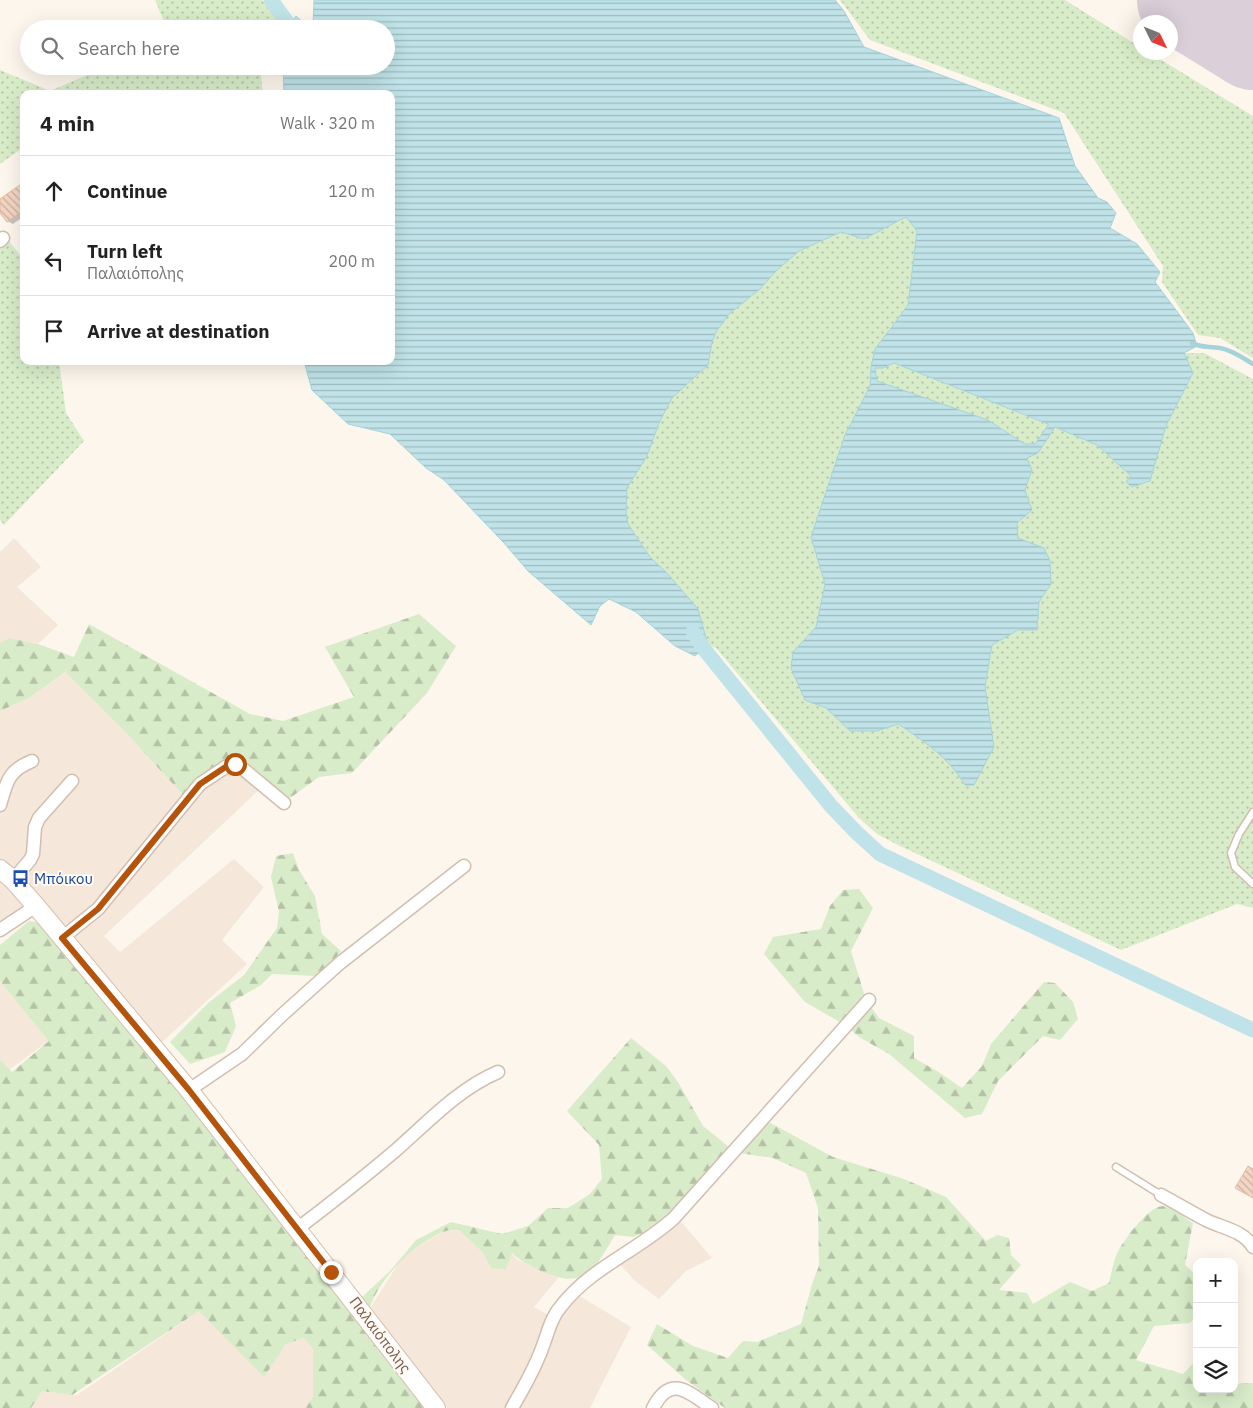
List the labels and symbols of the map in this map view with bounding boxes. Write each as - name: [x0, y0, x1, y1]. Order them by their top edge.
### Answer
- north arrow: [1133, 15, 1178, 60]
- route start: [224, 753, 247, 776]
- bus stop icon: Μπόικου: [10, 869, 30, 889]
- place label: Μπόικου: [34, 869, 93, 888]
- route end: [320, 1261, 343, 1284]
- street label: Παλαιόπολης: [345, 1293, 415, 1377]

